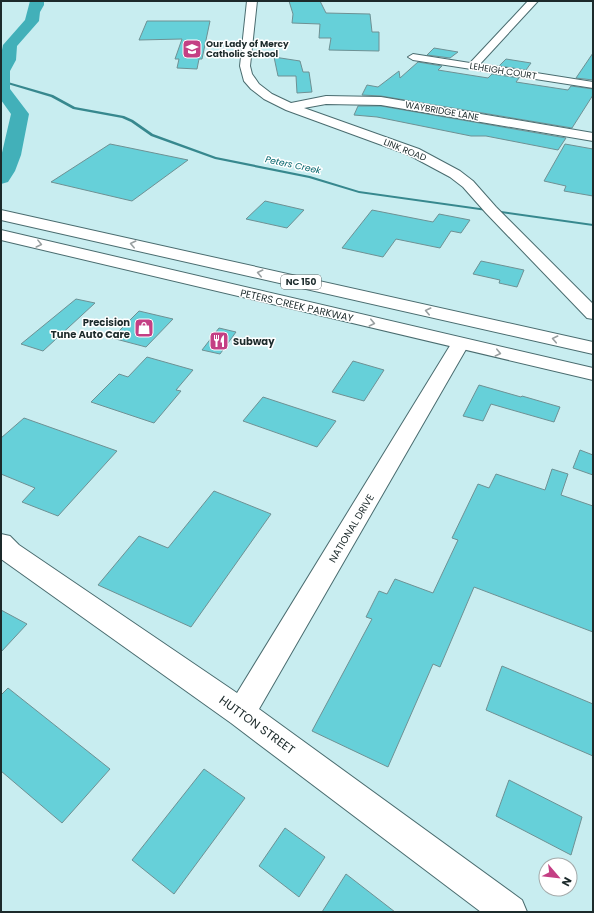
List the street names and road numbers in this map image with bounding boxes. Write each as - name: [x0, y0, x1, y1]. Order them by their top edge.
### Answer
- street label: LEHEIGH COURT: [469, 60, 537, 82]
- street label: WAYBRIDGE LANE: [404, 99, 480, 123]
- street label: LINK ROAD: [382, 136, 428, 164]
- road number: NC 150: [281, 275, 321, 289]
- street label: PETERS CREEK PARKWAY: [239, 285, 355, 326]
- street label: NATIONAL DRIVE: [325, 491, 378, 565]
- street label: HUTTON STREET: [216, 691, 299, 758]

